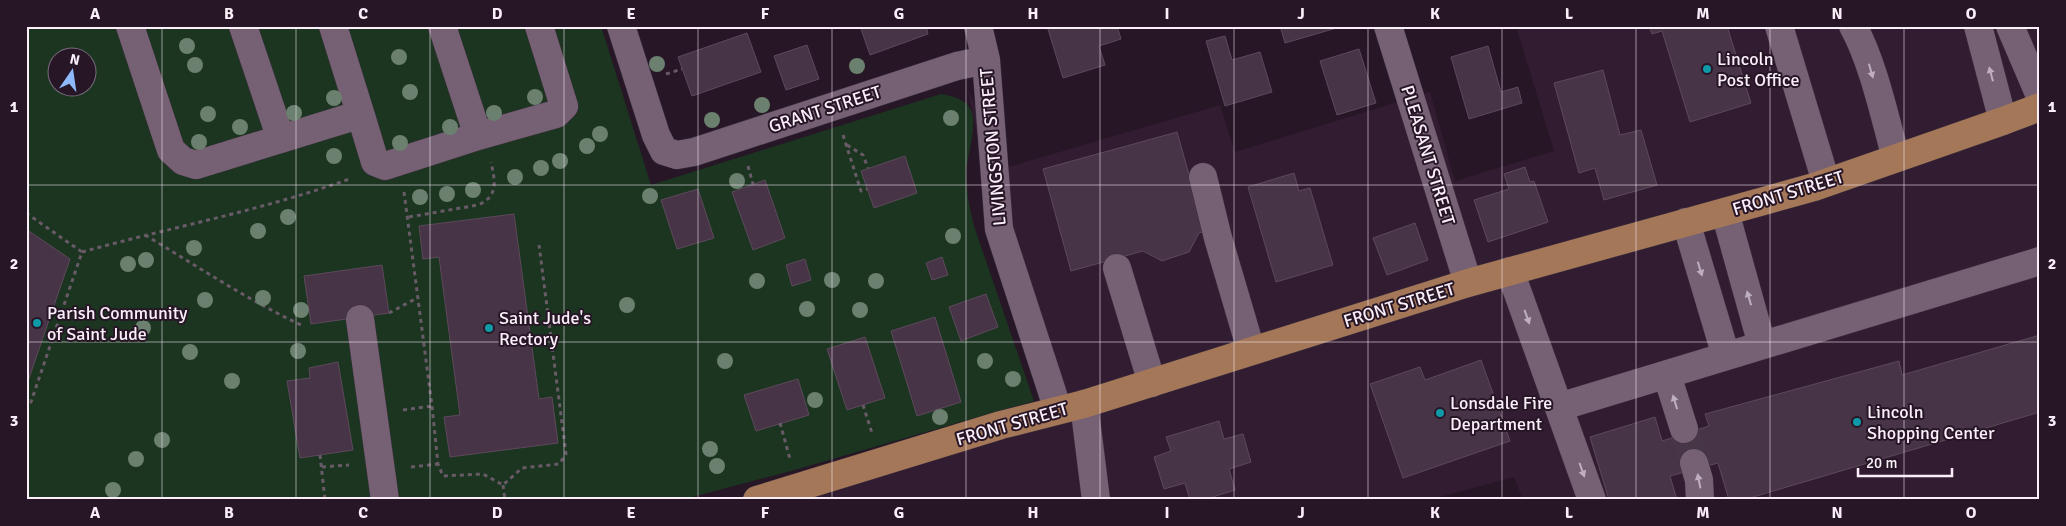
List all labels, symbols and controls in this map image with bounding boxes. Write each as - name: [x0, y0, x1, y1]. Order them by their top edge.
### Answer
- text: A: [90, 4, 101, 24]
- text: B: [224, 4, 234, 24]
- text: C: [358, 4, 368, 24]
- text: D: [492, 4, 503, 24]
- text: E: [626, 4, 636, 24]
- text: F: [761, 4, 770, 24]
- text: G: [894, 4, 904, 24]
- text: H: [1028, 4, 1038, 24]
- text: I: [1164, 4, 1170, 24]
- text: J: [1297, 4, 1305, 24]
- text: K: [1430, 4, 1440, 24]
- text: L: [1565, 4, 1574, 24]
- text: M: [1696, 4, 1710, 24]
- text: N: [1831, 4, 1843, 24]
- text: O: [1966, 4, 1977, 24]
- north arrow: [48, 48, 98, 98]
- place label: Lincoln Post Office: [1717, 48, 1799, 91]
- text: N: [68, 50, 81, 69]
- marker: Lincoln Post Office: [1701, 63, 1713, 75]
- one-way arrow: [1867, 64, 1875, 79]
- street label: LIVINGSTON STREET: [975, 67, 1011, 227]
- one-way arrow: [1986, 67, 1994, 82]
- street label: GRANT STREET: [766, 80, 884, 138]
- street label: PLEASANT STREET: [1396, 82, 1460, 228]
- text: 1: [10, 97, 19, 117]
- text: 1: [2048, 97, 2057, 117]
- street label: FRONT STREET: [1730, 166, 1846, 220]
- text: 2: [10, 254, 18, 274]
- text: 2: [2048, 254, 2056, 274]
- one-way arrow: [1697, 261, 1705, 276]
- street label: FRONT STREET: [1341, 278, 1457, 332]
- one-way arrow: [1745, 291, 1753, 306]
- place label: Parish Community of Saint Jude: [47, 302, 188, 345]
- place label: Saint Jude's Rectory: [499, 307, 591, 350]
- one-way arrow: [1523, 310, 1531, 325]
- marker: Parish Community of Saint Jude: [31, 317, 43, 329]
- marker: Saint Jude's Rectory: [483, 322, 495, 334]
- place label: Lonsdale Fire Department: [1450, 392, 1552, 435]
- one-way arrow: [1671, 394, 1679, 409]
- street label: FRONT STREET: [954, 398, 1071, 450]
- place label: Lincoln Shopping Center: [1867, 401, 1995, 444]
- marker: Lonsdale Fire Department: [1434, 407, 1446, 419]
- text: 3: [10, 411, 18, 431]
- text: 3: [2048, 411, 2056, 431]
- marker: Lincoln Shopping Center: [1851, 416, 1863, 428]
- scale bar: [1858, 446, 1952, 478]
- text: 20 m: [1866, 454, 1897, 472]
- one-way arrow: [1578, 463, 1586, 478]
- one-way arrow: [1694, 473, 1702, 489]
- text: A: [90, 503, 101, 523]
- text: B: [224, 503, 234, 523]
- text: C: [358, 503, 368, 523]
- text: D: [492, 503, 503, 523]
- text: E: [626, 503, 636, 523]
- text: F: [761, 503, 770, 523]
- text: G: [894, 503, 904, 523]
- text: H: [1028, 503, 1038, 523]
- text: I: [1164, 503, 1170, 523]
- text: J: [1297, 503, 1305, 523]
- text: K: [1430, 503, 1440, 523]
- text: L: [1565, 503, 1574, 523]
- text: M: [1696, 503, 1710, 523]
- text: N: [1831, 503, 1843, 523]
- text: O: [1966, 503, 1977, 523]

